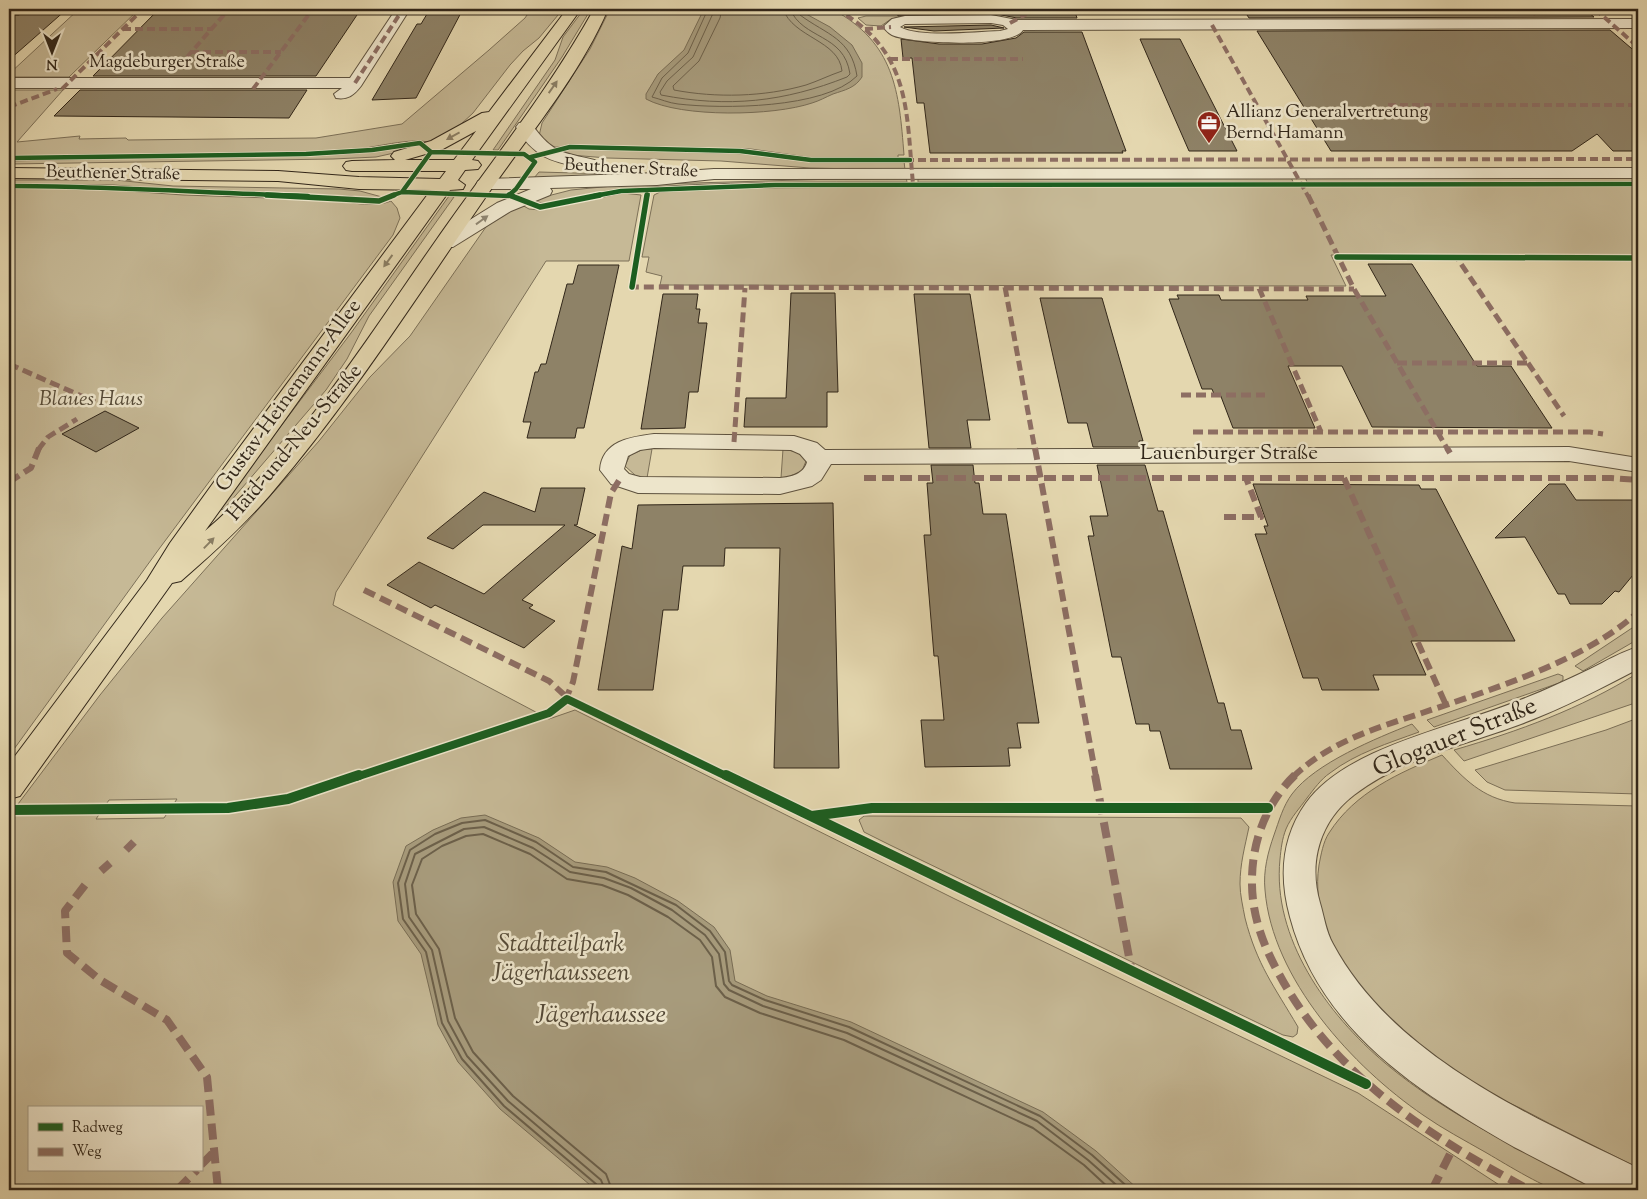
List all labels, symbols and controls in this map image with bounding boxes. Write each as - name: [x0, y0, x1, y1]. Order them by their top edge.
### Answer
- north arrow: [28, 28, 78, 78]
- street label: Magdeburger Straße: [89, 50, 245, 76]
- text: N: [46, 53, 58, 73]
- one-way arrow: [548, 80, 558, 94]
- place label: Allianz Generalvertretung Bernd Hamann: [1226, 100, 1428, 147]
- office icon: Allianz Generalvertretung Bernd Hamann: [1196, 110, 1222, 144]
- one-way arrow: [446, 132, 461, 140]
- street label: Beuthener Straße: [563, 153, 699, 185]
- street label: Beuthener Straße: [46, 160, 180, 188]
- one-way arrow: [475, 215, 489, 225]
- one-way arrow: [383, 255, 393, 268]
- street label: Gustav-Heinemann-Allee: [209, 293, 369, 499]
- street label: Haid-und-Neu-Straße: [220, 358, 370, 528]
- park label: Blaues Haus: [39, 385, 143, 415]
- street label: Lauenburger Straße: [1140, 439, 1318, 469]
- one-way arrow: [203, 537, 215, 549]
- street label: Glogauer Straße: [1368, 689, 1542, 787]
- park label: Stadtteilpark Jägerhausseen: [491, 927, 630, 992]
- water label: Jägerhaussee: [535, 997, 666, 1034]
- legend: [28, 1106, 202, 1172]
- text: Radweg: [72, 1118, 123, 1139]
- text: Weg: [72, 1142, 102, 1163]

